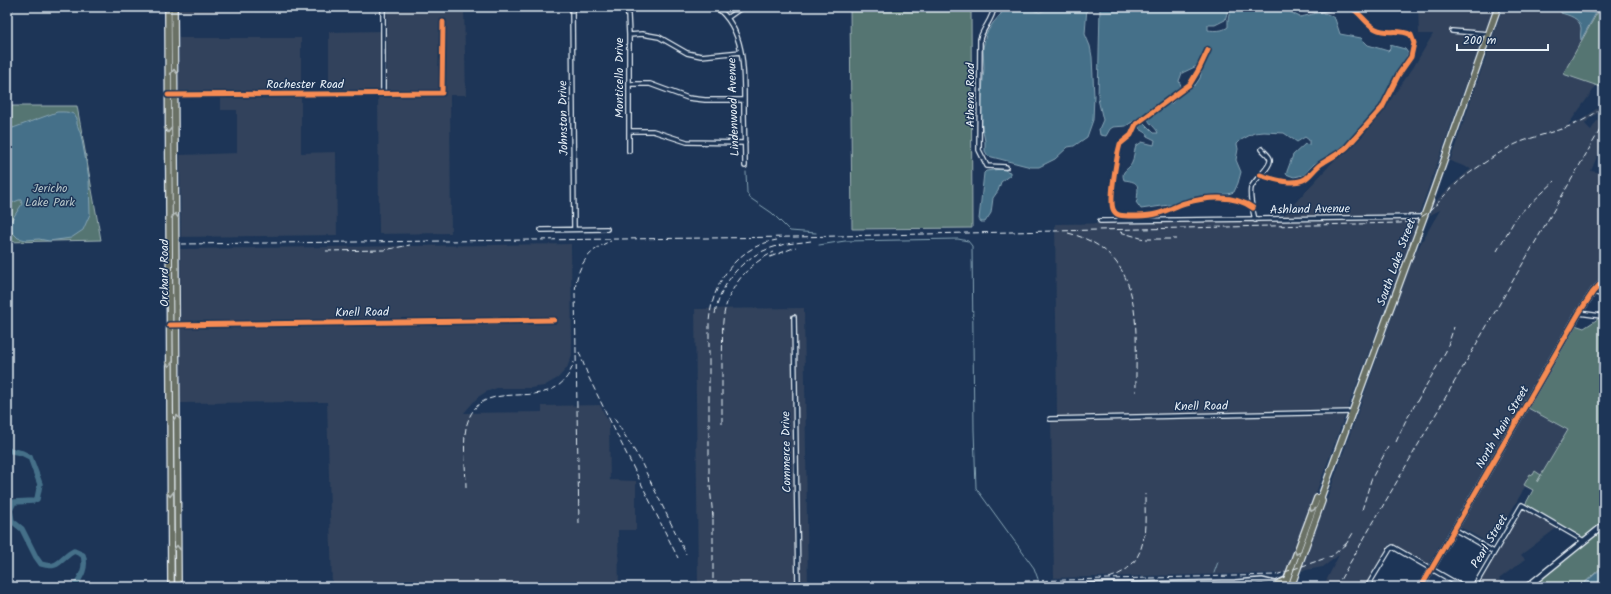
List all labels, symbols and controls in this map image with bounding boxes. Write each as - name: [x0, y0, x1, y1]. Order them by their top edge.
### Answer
- scale bar: [1457, 26, 1548, 52]
- text: 200 m: [1463, 31, 1497, 50]
- street label: Monticello Drive: [610, 37, 629, 118]
- street label: Lindenwood Avenue: [722, 57, 745, 157]
- street label: Athena Road: [961, 62, 980, 127]
- one-way arrow: [170, 69, 178, 75]
- street label: Rochester Road: [266, 75, 345, 94]
- street label: Johnston Drive: [553, 80, 574, 156]
- one-way arrow: [164, 127, 172, 133]
- park label: Jericho Lake Park: [25, 179, 75, 212]
- street label: Ashland Avenue: [1270, 199, 1351, 220]
- one-way arrow: [171, 213, 179, 219]
- street label: South Lake Street: [1372, 215, 1421, 309]
- street label: Orchard Road: [155, 238, 174, 307]
- street label: Knell Road: [335, 303, 390, 322]
- one-way arrow: [165, 361, 174, 367]
- street label: North Main Street: [1471, 382, 1534, 472]
- street label: Knell Road: [1174, 397, 1229, 416]
- street label: Commerce Drive: [776, 410, 797, 493]
- one-way arrow: [173, 415, 181, 421]
- one-way arrow: [166, 491, 174, 497]
- one-way arrow: [1309, 506, 1317, 513]
- street label: Pearl Street: [1466, 510, 1513, 572]
- one-way arrow: [173, 545, 181, 551]
- one-way arrow: [1293, 548, 1301, 555]

